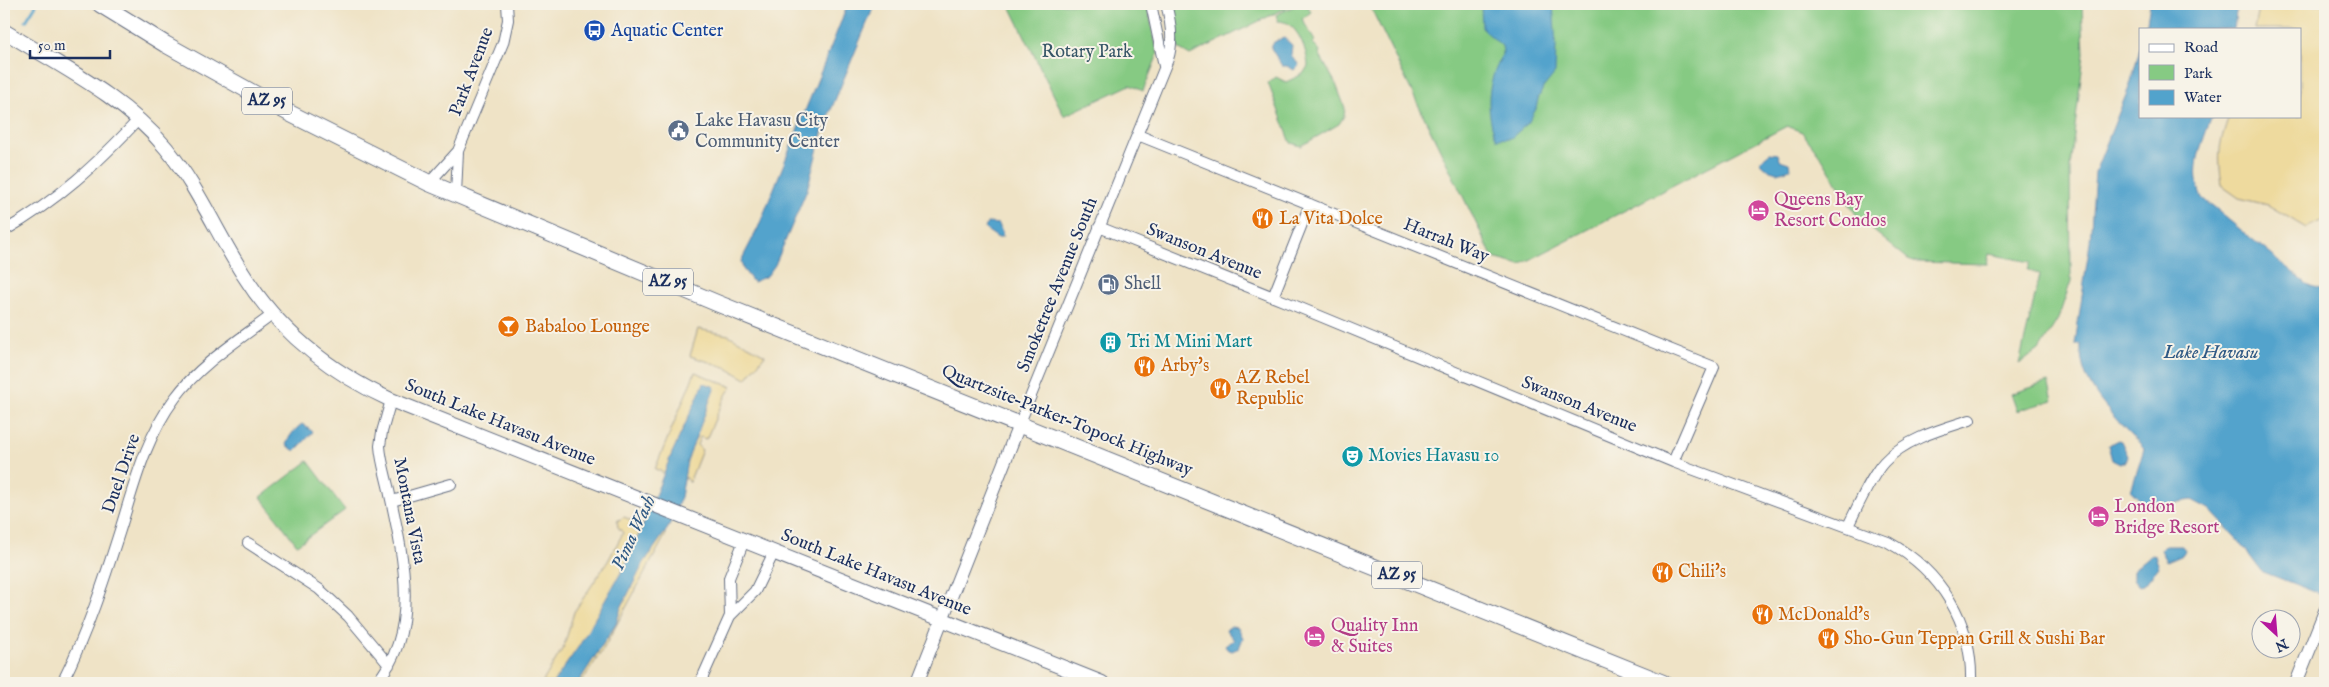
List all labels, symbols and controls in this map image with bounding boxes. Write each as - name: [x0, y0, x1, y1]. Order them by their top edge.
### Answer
- bus stop icon: Aquatic Center: [583, 19, 607, 43]
- place label: Aquatic Center: [610, 20, 724, 43]
- street label: Park Avenue: [445, 24, 499, 120]
- scale bar: [30, 28, 110, 60]
- legend: [2139, 28, 2302, 118]
- text: 50 m: [38, 36, 66, 55]
- text: Road: [2184, 38, 2219, 57]
- park label: Rotary Park: [1042, 41, 1133, 64]
- text: Park: [2184, 64, 2214, 83]
- road number: AZ 95: [242, 88, 292, 114]
- text: Water: [2184, 88, 2222, 107]
- place label: Lake Havasu City Community Center: [695, 110, 840, 154]
- public building icon: Lake Havasu City Community Center: [667, 119, 691, 143]
- place label: Queens Bay Resort Condos: [1774, 189, 1886, 233]
- street label: Smoketree Avenue South: [1012, 194, 1104, 376]
- hotel icon: Queens Bay Resort Condos: [1746, 198, 1770, 222]
- restaurant icon: La Vita Dolce: [1251, 207, 1275, 231]
- place label: La Vita Dolce: [1279, 208, 1383, 231]
- street label: Harrah Way: [1400, 213, 1492, 269]
- street label: Swanson Avenue: [1143, 218, 1265, 286]
- road number: AZ 95: [643, 268, 693, 296]
- fuel station icon: Shell: [1096, 272, 1120, 296]
- place label: Shell: [1124, 273, 1161, 296]
- bar icon: Babaloo Lounge: [497, 315, 521, 339]
- place label: Babaloo Lounge: [525, 316, 650, 339]
- building icon: Tri M Mini Mart: [1099, 330, 1123, 354]
- place label: Tri M Mini Mart: [1127, 331, 1253, 354]
- water label: Lake Havasu: [2162, 341, 2259, 365]
- restaurant icon: Arby's: [1133, 354, 1157, 378]
- place label: Arby's: [1160, 355, 1209, 378]
- street label: Quartzsite–Parker–Topock Highway: [938, 360, 1196, 482]
- place label: AZ Rebel Republic: [1235, 367, 1309, 411]
- street label: Swanson Avenue: [1518, 371, 1640, 439]
- street label: South Lake Havasu Avenue: [401, 374, 599, 472]
- restaurant icon: AZ Rebel Republic: [1208, 376, 1232, 400]
- street label: Duel Drive: [98, 431, 146, 517]
- theatre icon: Movies Havasu 10: [1340, 444, 1364, 468]
- place label: Movies Havasu 10: [1368, 445, 1499, 468]
- street label: Montana Vista: [387, 456, 431, 566]
- water label: Pima Wash: [606, 492, 662, 574]
- place label: London Bridge Resort: [2114, 496, 2219, 540]
- hotel icon: London Bridge Resort: [2086, 505, 2110, 529]
- street label: South Lake Havasu Avenue: [777, 524, 975, 622]
- restaurant icon: Chili's: [1650, 560, 1674, 584]
- place label: Chili's: [1678, 561, 1726, 584]
- road number: AZ 95: [1372, 562, 1422, 588]
- restaurant icon: McDonald's: [1750, 603, 1774, 627]
- place label: McDonald's: [1778, 604, 1870, 627]
- north arrow: [2252, 610, 2302, 660]
- place label: Quality Inn & Suites: [1331, 615, 1419, 659]
- hotel icon: Quality Inn & Suites: [1303, 624, 1327, 648]
- restaurant icon: Sho-Gun Teppan Grill & Sushi Bar: [1816, 627, 1840, 651]
- place label: Sho-Gun Teppan Grill & Sushi Bar: [1844, 628, 2105, 651]
- text: N: [2272, 634, 2292, 656]

